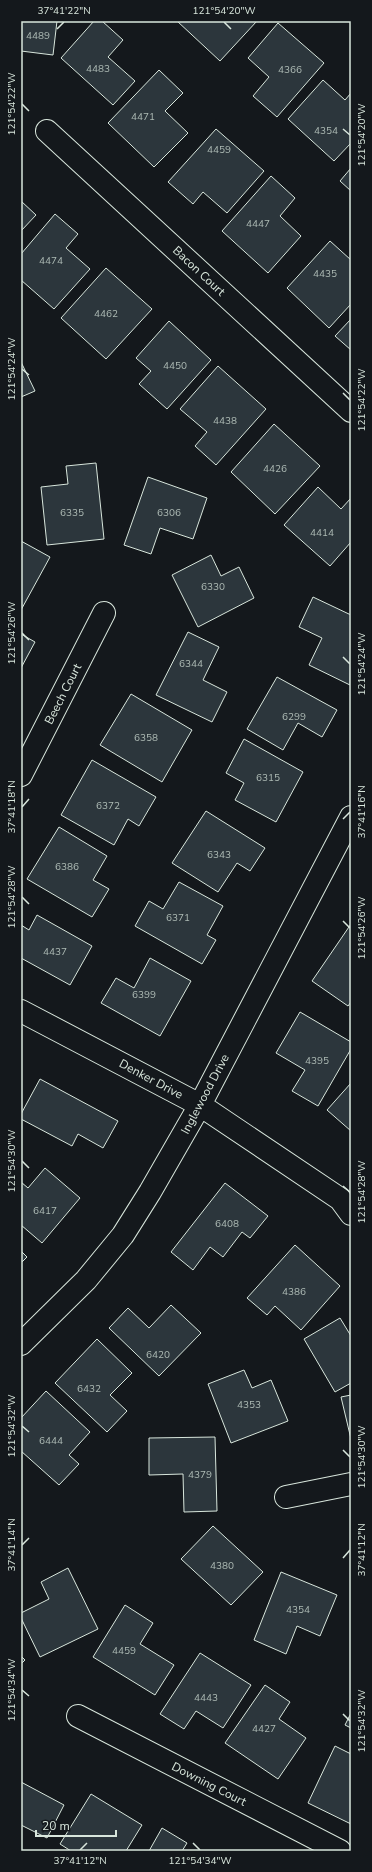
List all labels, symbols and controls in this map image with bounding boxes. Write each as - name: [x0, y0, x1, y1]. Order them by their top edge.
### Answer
- text: 37°41'22"N: [37, 4, 91, 18]
- text: 121°54'20"W: [193, 4, 255, 18]
- house number: 4489: [26, 29, 50, 43]
- house number: 4483: [86, 62, 110, 76]
- house number: 4366: [278, 63, 302, 77]
- text: 121°54'22"W: [5, 73, 19, 135]
- text: 121°54'20"W: [355, 104, 369, 166]
- house number: 4471: [131, 110, 155, 124]
- house number: 4354: [314, 124, 338, 138]
- house number: 4459: [207, 143, 231, 157]
- house number: 4447: [246, 217, 270, 231]
- street label: Bacon Court: [169, 243, 229, 300]
- house number: 4474: [39, 254, 63, 268]
- house number: 4435: [313, 267, 337, 281]
- house number: 4462: [94, 307, 118, 321]
- text: 121°54'24"W: [5, 338, 19, 400]
- house number: 4450: [163, 359, 187, 373]
- text: 121°54'22"W: [355, 369, 369, 431]
- house number: 4438: [213, 414, 237, 428]
- house number: 4426: [263, 462, 287, 476]
- house number: 6335: [60, 506, 84, 520]
- house number: 6306: [157, 506, 181, 520]
- house number: 4414: [310, 526, 334, 540]
- house number: 6330: [201, 580, 225, 594]
- text: 121°54'26"W: [5, 602, 19, 664]
- text: 121°54'24"W: [355, 633, 369, 695]
- house number: 6344: [179, 657, 203, 671]
- street label: Beech Court: [41, 660, 86, 727]
- house number: 6299: [282, 710, 306, 724]
- house number: 6358: [134, 731, 158, 745]
- house number: 6315: [256, 771, 280, 785]
- text: 37°41'18"N: [5, 780, 19, 834]
- text: 37°41'16"N: [355, 785, 369, 839]
- house number: 6372: [96, 799, 120, 813]
- house number: 6343: [207, 848, 231, 862]
- house number: 6386: [55, 860, 79, 874]
- text: 121°54'28"W: [5, 866, 19, 928]
- text: 121°54'26"W: [355, 897, 369, 959]
- house number: 6371: [166, 911, 190, 925]
- house number: 4437: [43, 945, 67, 959]
- house number: 6399: [132, 988, 156, 1002]
- street label: Inglewood Drive: [177, 1051, 233, 1137]
- house number: 4395: [305, 1054, 329, 1068]
- street label: Denker Drive: [116, 1055, 186, 1103]
- text: 121°54'30"W: [5, 1130, 19, 1192]
- text: 121°54'28"W: [355, 1161, 369, 1223]
- house number: 6417: [33, 1204, 57, 1218]
- house number: 6408: [215, 1217, 239, 1231]
- house number: 4386: [282, 1285, 306, 1299]
- house number: 6420: [146, 1348, 170, 1362]
- house number: 6432: [77, 1382, 101, 1396]
- text: 121°54'32"W: [5, 1395, 19, 1457]
- house number: 4353: [237, 1398, 261, 1412]
- text: 121°54'30"W: [355, 1426, 369, 1488]
- house number: 6444: [39, 1434, 63, 1448]
- house number: 4379: [188, 1468, 212, 1482]
- text: 37°41'14"N: [5, 1518, 19, 1572]
- text: 37°41'12"N: [355, 1523, 369, 1577]
- house number: 4380: [210, 1559, 234, 1573]
- house number: 4354: [286, 1603, 310, 1617]
- house number: 4459: [112, 1644, 136, 1658]
- text: 121°54'34"W: [5, 1659, 19, 1721]
- text: 121°54'32"W: [355, 1690, 369, 1752]
- house number: 4443: [194, 1691, 218, 1705]
- house number: 4427: [252, 1722, 276, 1736]
- street label: Downing Court: [169, 1758, 250, 1810]
- scale bar: [36, 1812, 116, 1838]
- text: 20 m: [42, 1818, 70, 1834]
- text: 37°41'12"N: [53, 1854, 107, 1868]
- text: 121°54'34"W: [169, 1854, 231, 1868]

